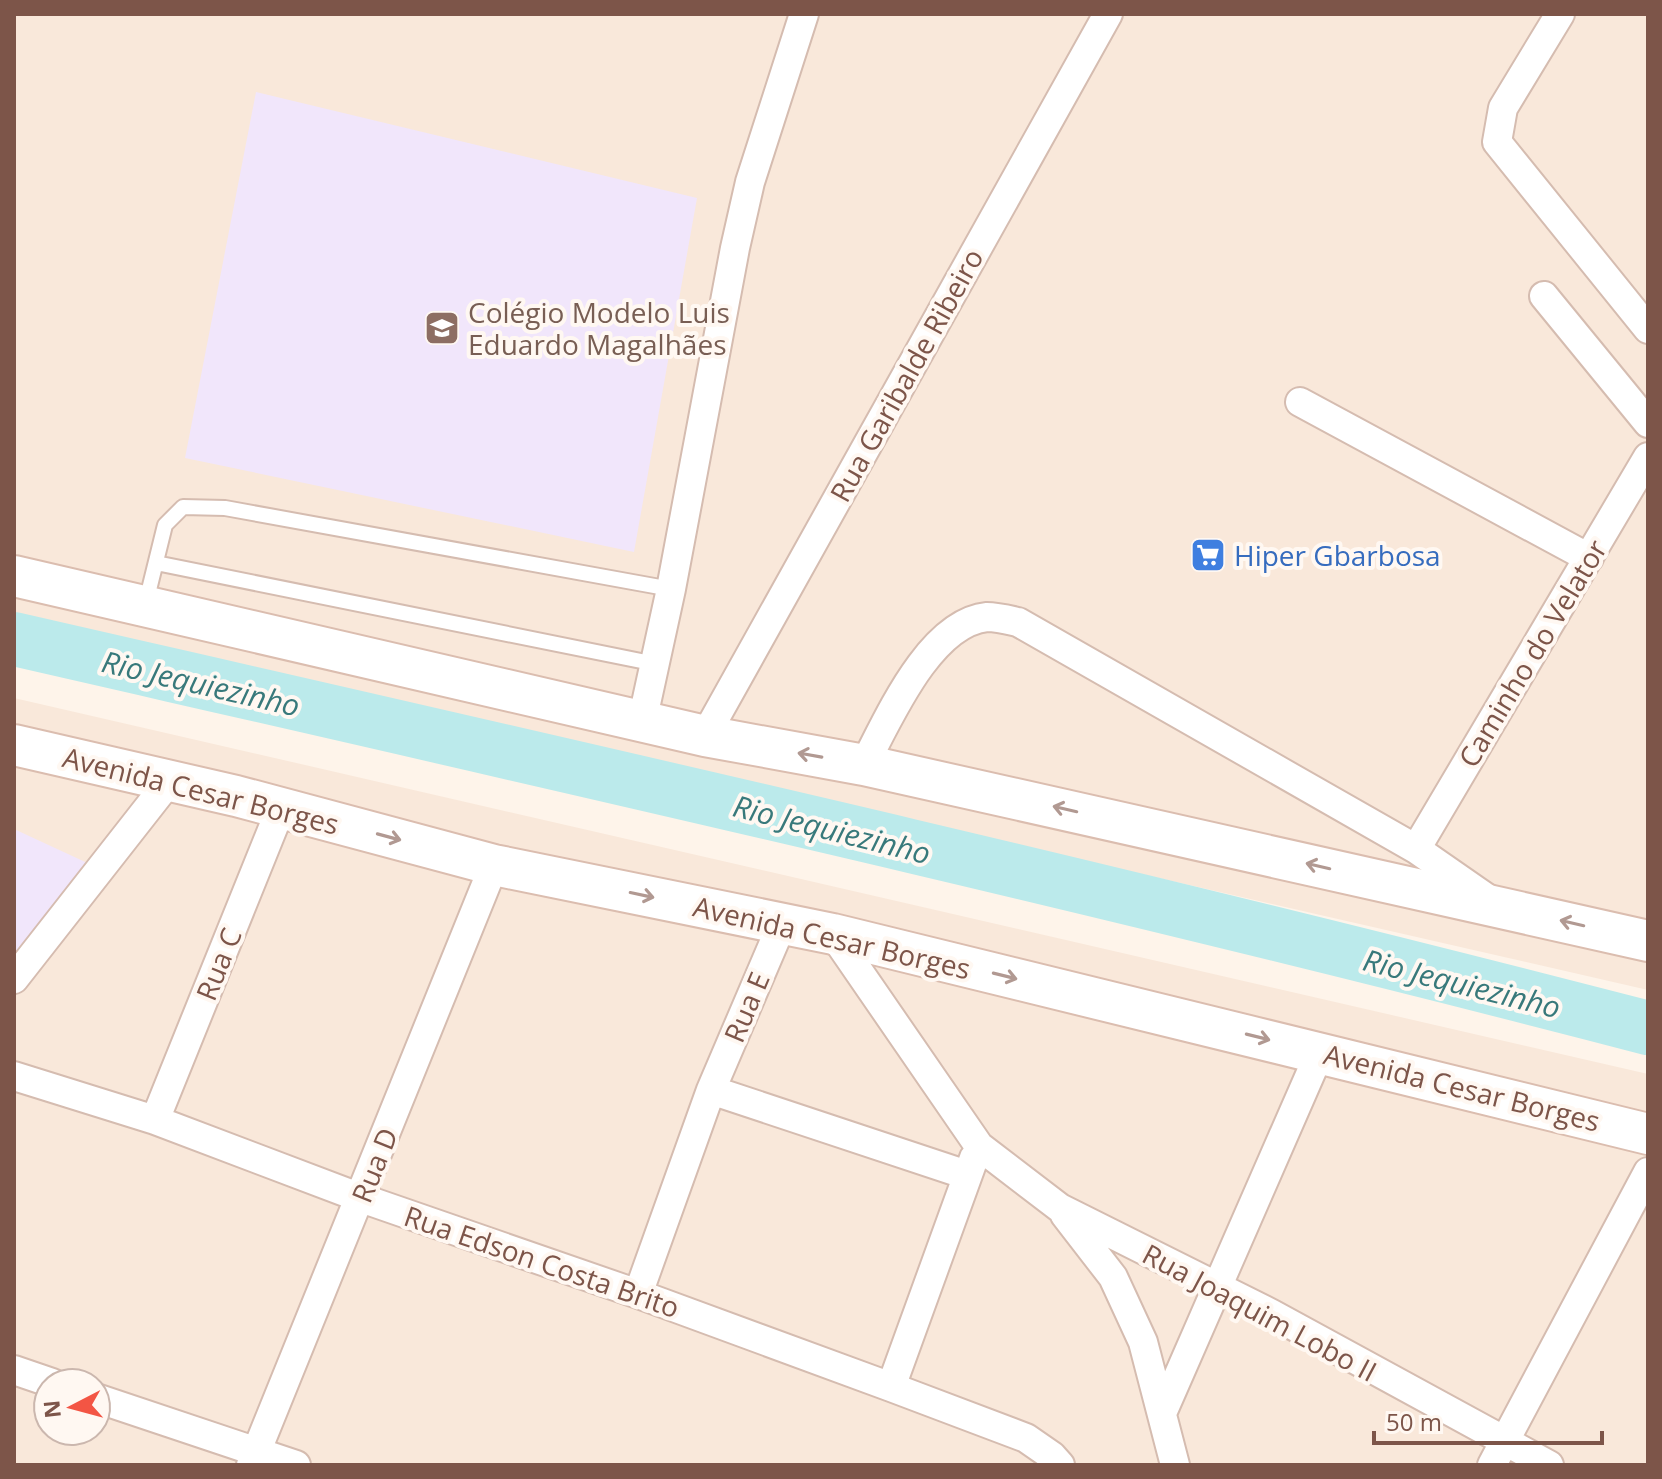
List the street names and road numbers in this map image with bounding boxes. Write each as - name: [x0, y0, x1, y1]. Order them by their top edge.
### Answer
- street label: Rua Garibalde Ribeiro: [821, 242, 991, 508]
- street label: Caminho do Velator: [1449, 532, 1615, 774]
- street label: Avenida Cesar Borges: [59, 737, 343, 843]
- street label: Avenida Cesar Borges: [690, 887, 974, 987]
- street label: Rua C: [186, 922, 250, 1006]
- street label: Rua E: [714, 966, 778, 1048]
- street label: Avenida Cesar Borges: [1320, 1034, 1604, 1140]
- street label: Rua D: [342, 1122, 406, 1208]
- street label: Rua Edson Costa Brito: [399, 1196, 685, 1326]
- street label: Rua Joaquim Lobo II: [1136, 1234, 1384, 1390]

